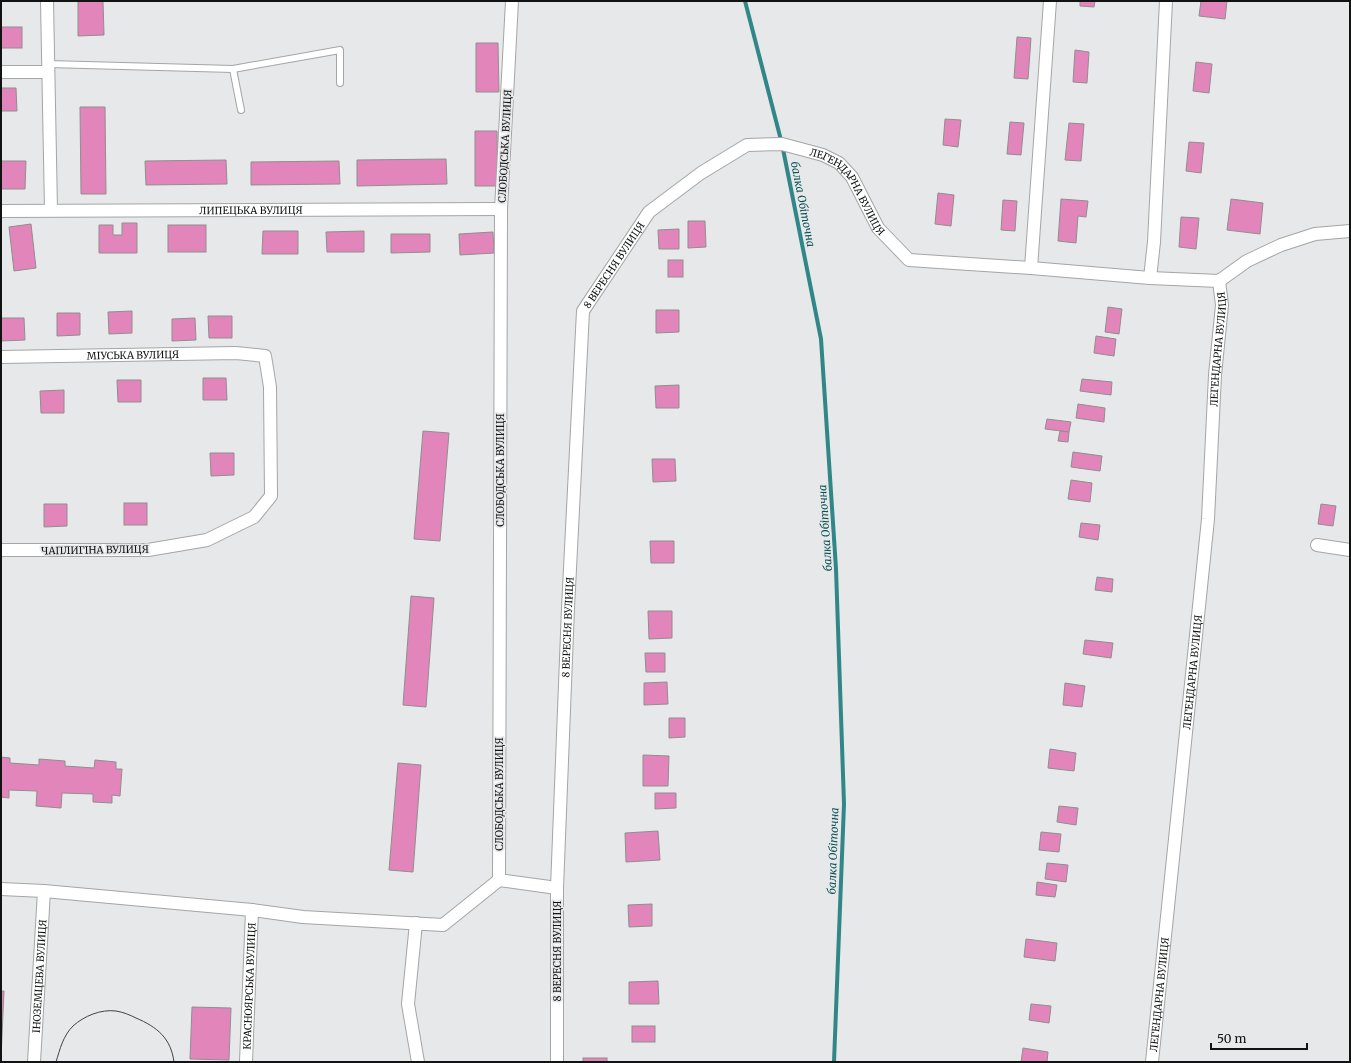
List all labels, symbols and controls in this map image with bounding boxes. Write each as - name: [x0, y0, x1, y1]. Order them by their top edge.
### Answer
- street label: СЛОБОДСЬКА ВУЛИЦЯ: [496, 89, 514, 203]
- street label: ЛЕГЕНДАРНА ВУЛИЦЯ: [808, 145, 888, 238]
- water label: балка Обіточна: [788, 160, 818, 248]
- street label: ЛИПЕЦЬКА ВУЛИЦЯ: [199, 203, 303, 217]
- street label: 8 ВЕРЕСНЯ ВУЛИЦЯ: [580, 219, 647, 311]
- street label: ЛЕГЕНДАРНА ВУЛИЦЯ: [1207, 291, 1229, 407]
- street label: МІУСЬКА ВУЛИЦЯ: [87, 347, 179, 362]
- street label: СЛОБОДСЬКА ВУЛИЦЯ: [494, 413, 507, 527]
- water label: балка Обіточна: [815, 484, 835, 572]
- street label: ЧАПЛИГІНА ВУЛИЦЯ: [41, 543, 149, 557]
- street label: 8 ВЕРЕСНЯ ВУЛИЦЯ: [559, 576, 576, 678]
- street label: ЛЕГЕНДАРНА ВУЛИЦЯ: [1180, 614, 1205, 730]
- street label: СЛОБОДСЬКА ВУЛИЦЯ: [493, 737, 506, 851]
- water label: балка Обіточна: [824, 807, 842, 895]
- street label: 8 ВЕРЕСНЯ ВУЛИЦЯ: [551, 901, 564, 1001]
- street label: ІНОЗЕМЦЕВА ВУЛИЦЯ: [29, 919, 49, 1033]
- street label: КРАСНОЯРСЬКА ВУЛИЦЯ: [240, 922, 258, 1050]
- street label: ЛЕГЕНДАРНА ВУЛИЦЯ: [1147, 936, 1171, 1052]
- scale bar: [1211, 1025, 1307, 1051]
- text: 50 m: [1217, 1031, 1246, 1046]

